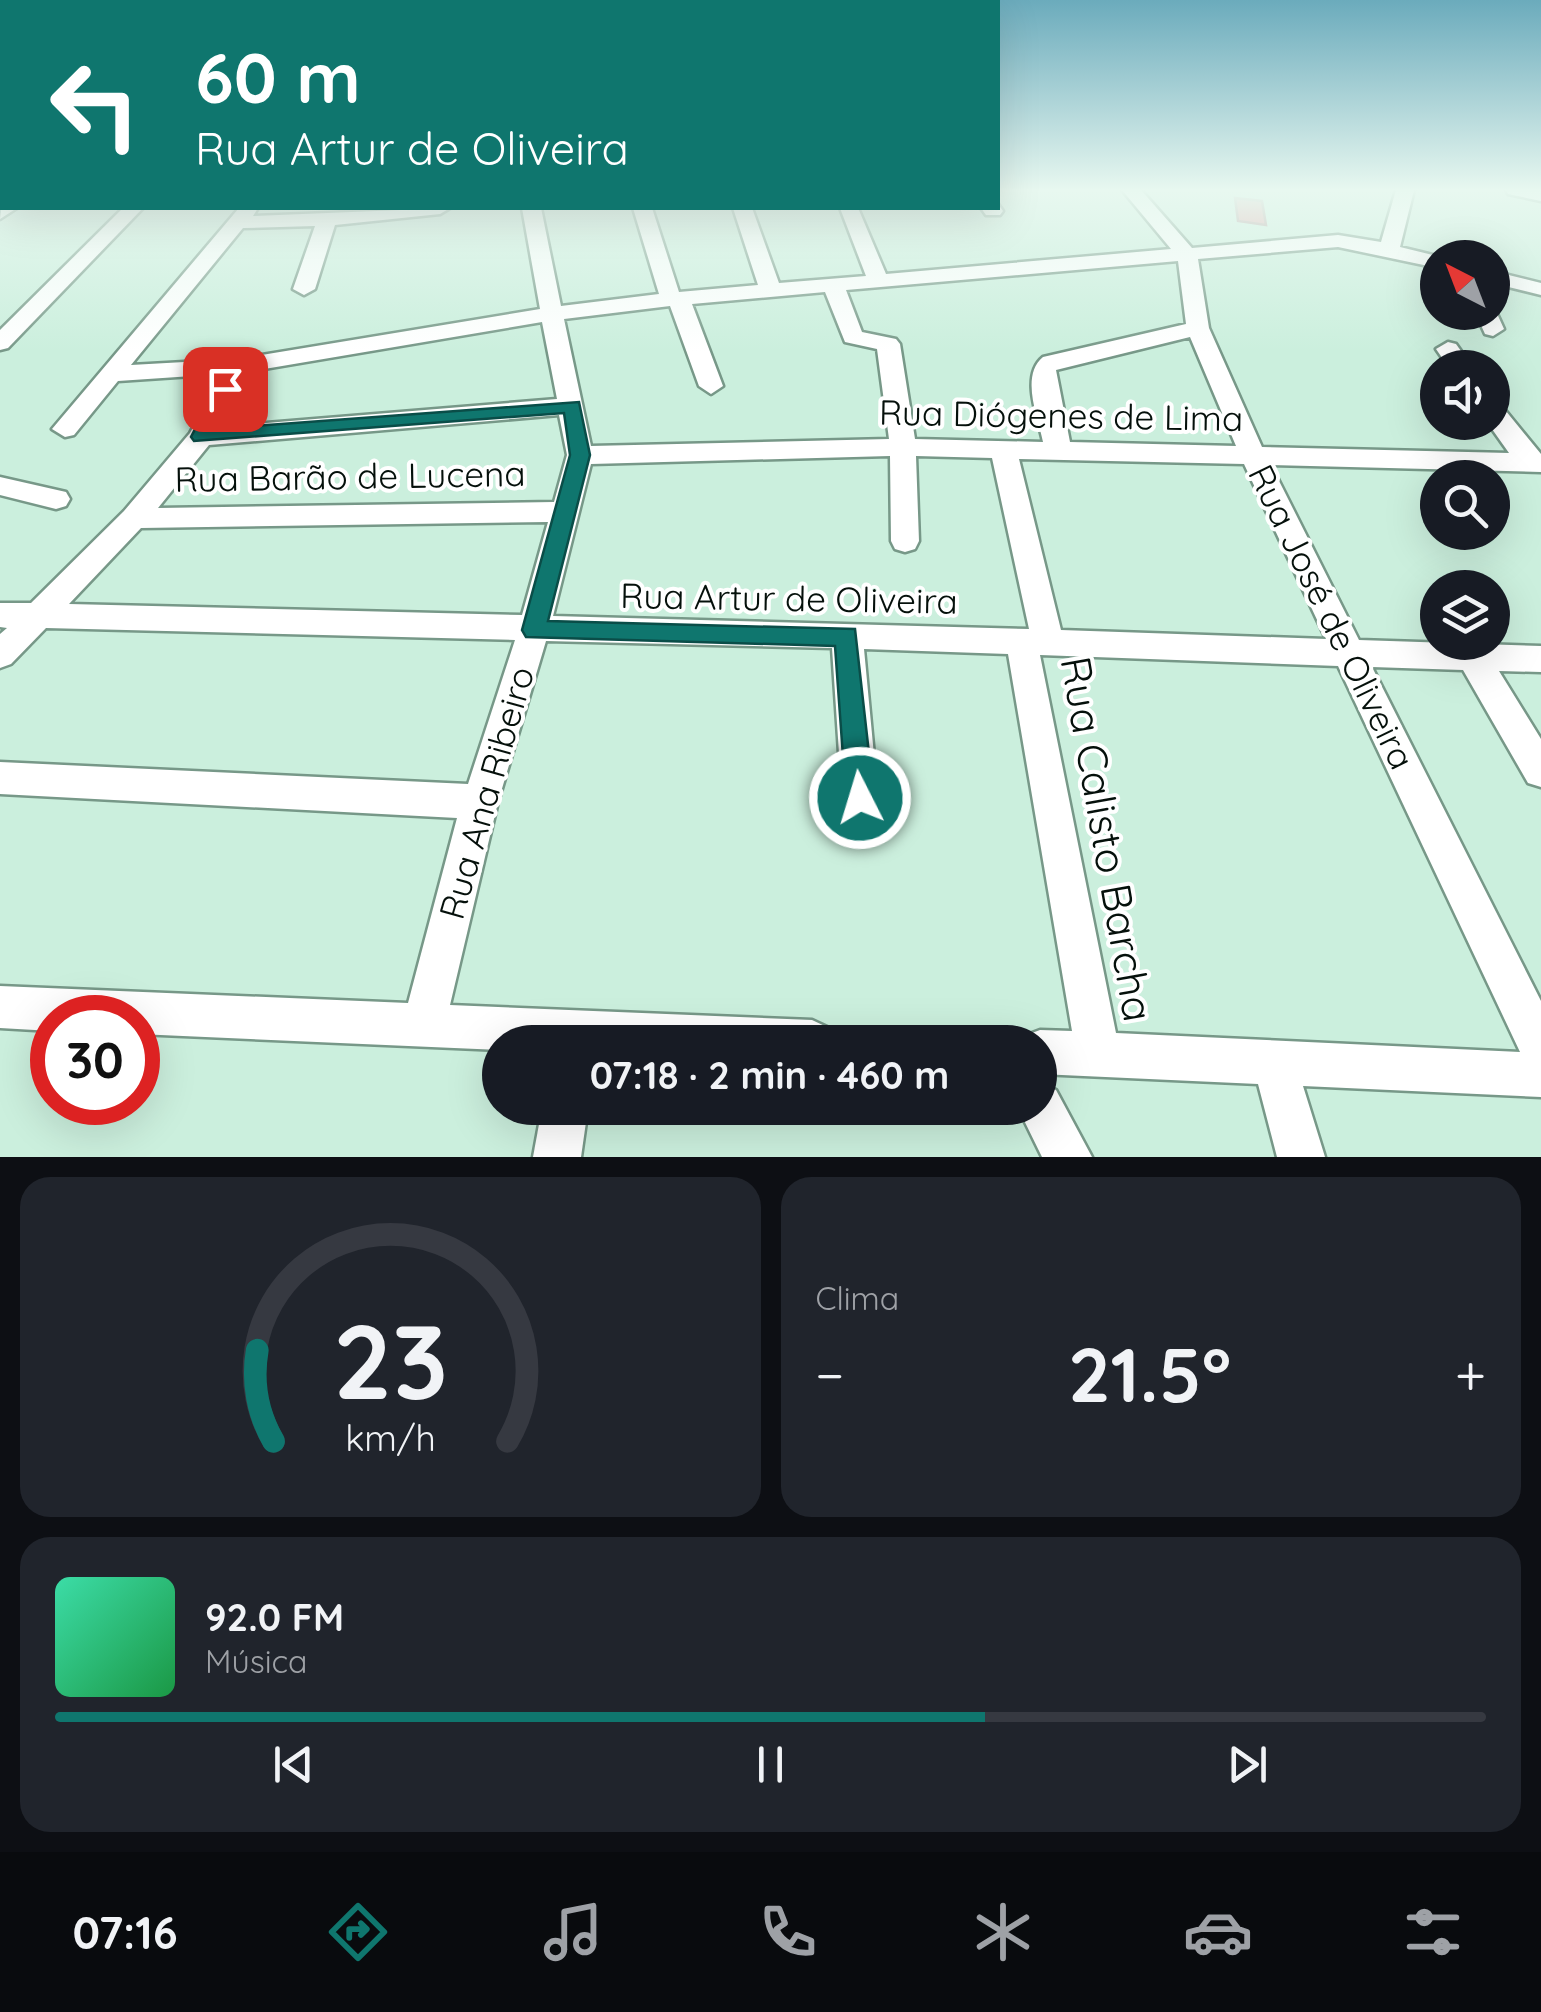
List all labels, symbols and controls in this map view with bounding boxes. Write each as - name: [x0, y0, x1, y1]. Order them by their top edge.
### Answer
- text: 60 m: [195, 33, 361, 121]
- icon: left: [30, 40, 160, 170]
- text: Rua Artur de Oliveira: [195, 120, 629, 176]
- north arrow: [1420, 240, 1510, 330]
- map controls: [1420, 240, 1510, 660]
- pin: [183, 347, 268, 432]
- button: sound: [1420, 350, 1510, 440]
- icon: arrive: [198, 362, 253, 417]
- street label: Rua Diógenes de Lima: [879, 390, 1243, 440]
- street label: Rua Barão de Lucena: [174, 451, 526, 501]
- street label: Rua José de Oliveira: [1239, 457, 1425, 776]
- button: search: [1420, 460, 1510, 550]
- button: layers: [1420, 570, 1510, 660]
- street label: Rua Artur de Oliveira: [620, 573, 958, 623]
- street label: Rua Calisto Barcha: [1049, 652, 1166, 1026]
- street label: Rua Ana Ribeiro: [429, 661, 543, 924]
- position arrow: [808, 746, 912, 850]
- speed limit sign: 30: [30, 995, 160, 1125]
- text: 07:18 · 2 min · 460 m: [590, 1051, 949, 1099]
- text: Clima: [816, 1278, 899, 1318]
- text: 23: [333, 1295, 448, 1425]
- text: 21.5°: [1068, 1327, 1231, 1421]
- text: −: [816, 1340, 844, 1409]
- text: +: [1455, 1340, 1486, 1409]
- text: km/h: [345, 1415, 436, 1460]
- text: 92.0 FM: [205, 1593, 344, 1641]
- text: Música: [205, 1641, 308, 1681]
- icon: previous: [266, 1737, 321, 1792]
- icon: pause: [743, 1737, 798, 1792]
- icon: next: [1220, 1737, 1275, 1792]
- icon: directions: [323, 1897, 393, 1967]
- icon: music: [538, 1897, 608, 1967]
- icon: phone: [753, 1897, 823, 1967]
- icon: climate: [968, 1897, 1038, 1967]
- icon: car: [1183, 1897, 1253, 1967]
- icon: filters: [1398, 1897, 1468, 1967]
- text: 07:16: [73, 1904, 178, 1960]

